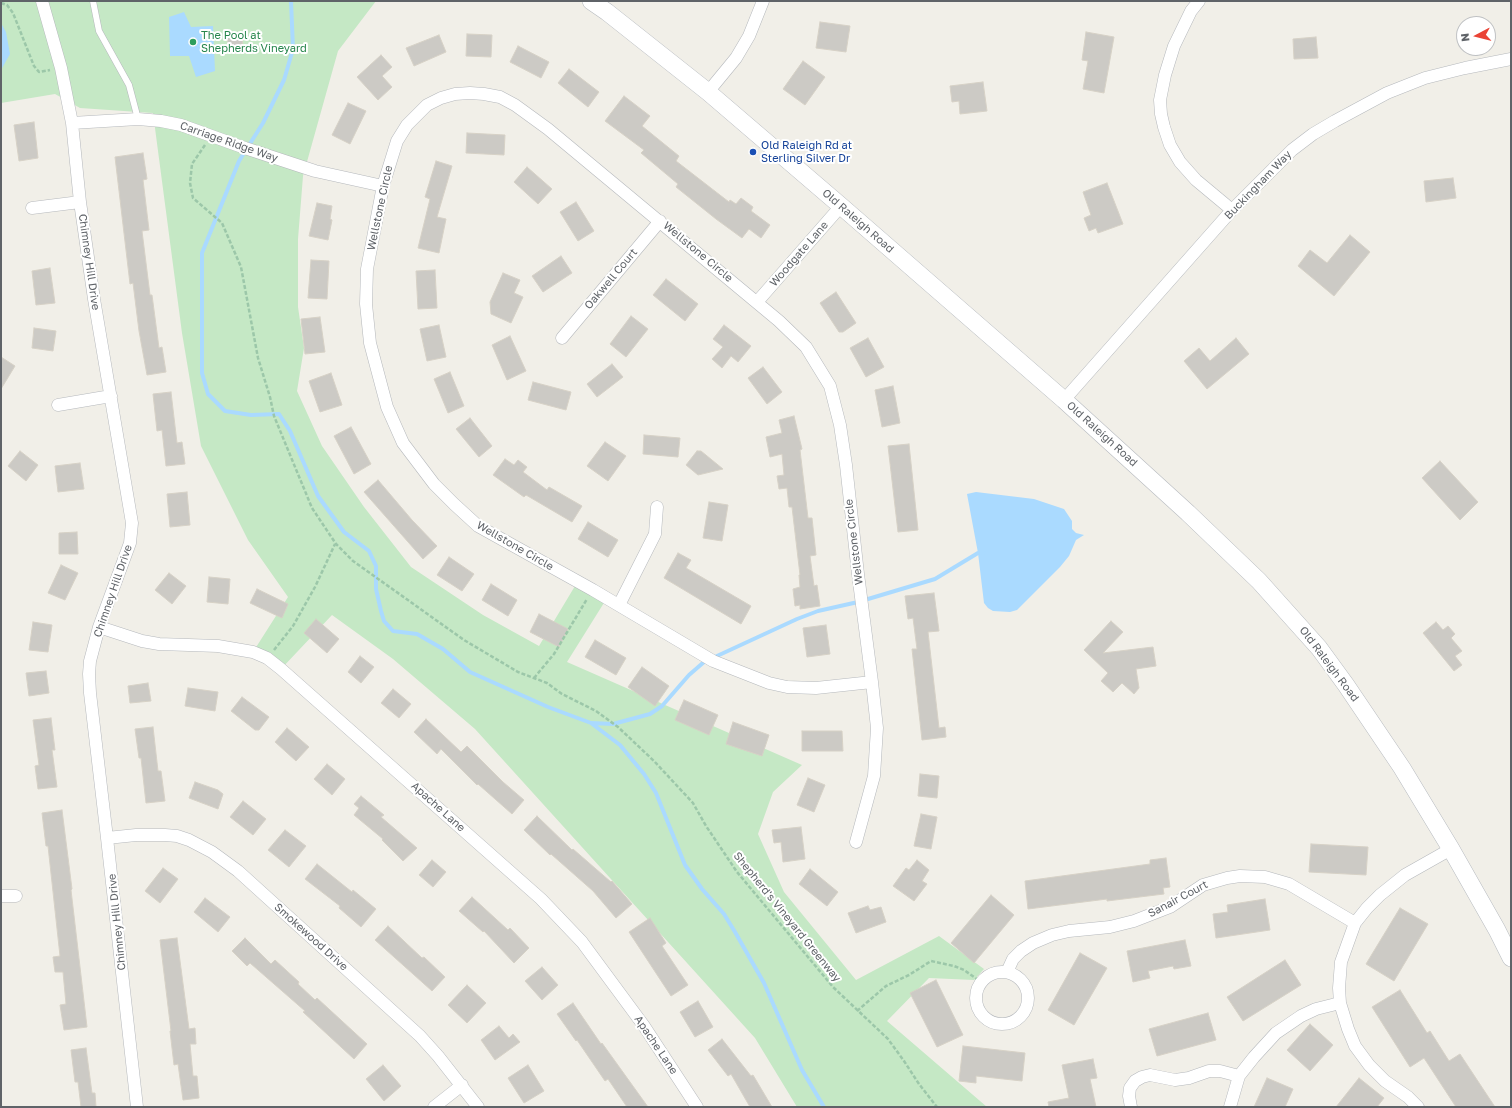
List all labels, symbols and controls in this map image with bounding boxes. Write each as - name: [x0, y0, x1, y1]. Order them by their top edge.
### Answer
- north arrow: [1456, 16, 1496, 56]
- place label: The Pool at Shepherds Vineyard: [201, 29, 307, 55]
- text: N: [1458, 32, 1472, 42]
- marker: The Pool at Shepherds Vineyard: [188, 37, 198, 47]
- street label: Carriage Ridge Way: [178, 119, 280, 165]
- place label: Old Raleigh Rd at Sterling Silver Dr: [761, 139, 852, 165]
- marker: Old Raleigh Rd at Sterling Silver Dr: [748, 147, 758, 157]
- street label: Buckingham Way: [1222, 148, 1294, 222]
- street label: Wellstone Circle: [365, 164, 395, 252]
- street label: Old Raleigh Road: [819, 186, 897, 256]
- street label: Chimney Hill Drive: [76, 213, 102, 311]
- street label: Wellstone Circle: [661, 219, 735, 285]
- street label: Woodgate Lane: [767, 219, 831, 289]
- street label: Oakwell Court: [582, 246, 640, 312]
- street label: Old Raleigh Road: [1064, 399, 1140, 469]
- street label: Wellstone Circle: [842, 498, 866, 586]
- street label: Wellstone Circle: [474, 519, 556, 573]
- street label: Chimney Hill Drive: [91, 543, 135, 639]
- street label: Old Raleigh Road: [1296, 624, 1362, 704]
- street label: Apache Lane: [408, 779, 468, 835]
- street label: Shepherd's Vineyard Greenway: [731, 849, 843, 985]
- street label: Chimney Hill Drive: [105, 873, 129, 971]
- street label: Sanair Court: [1146, 878, 1210, 920]
- street label: Smokewood Drive: [272, 901, 350, 973]
- street label: Apache Lane: [632, 1013, 680, 1077]

